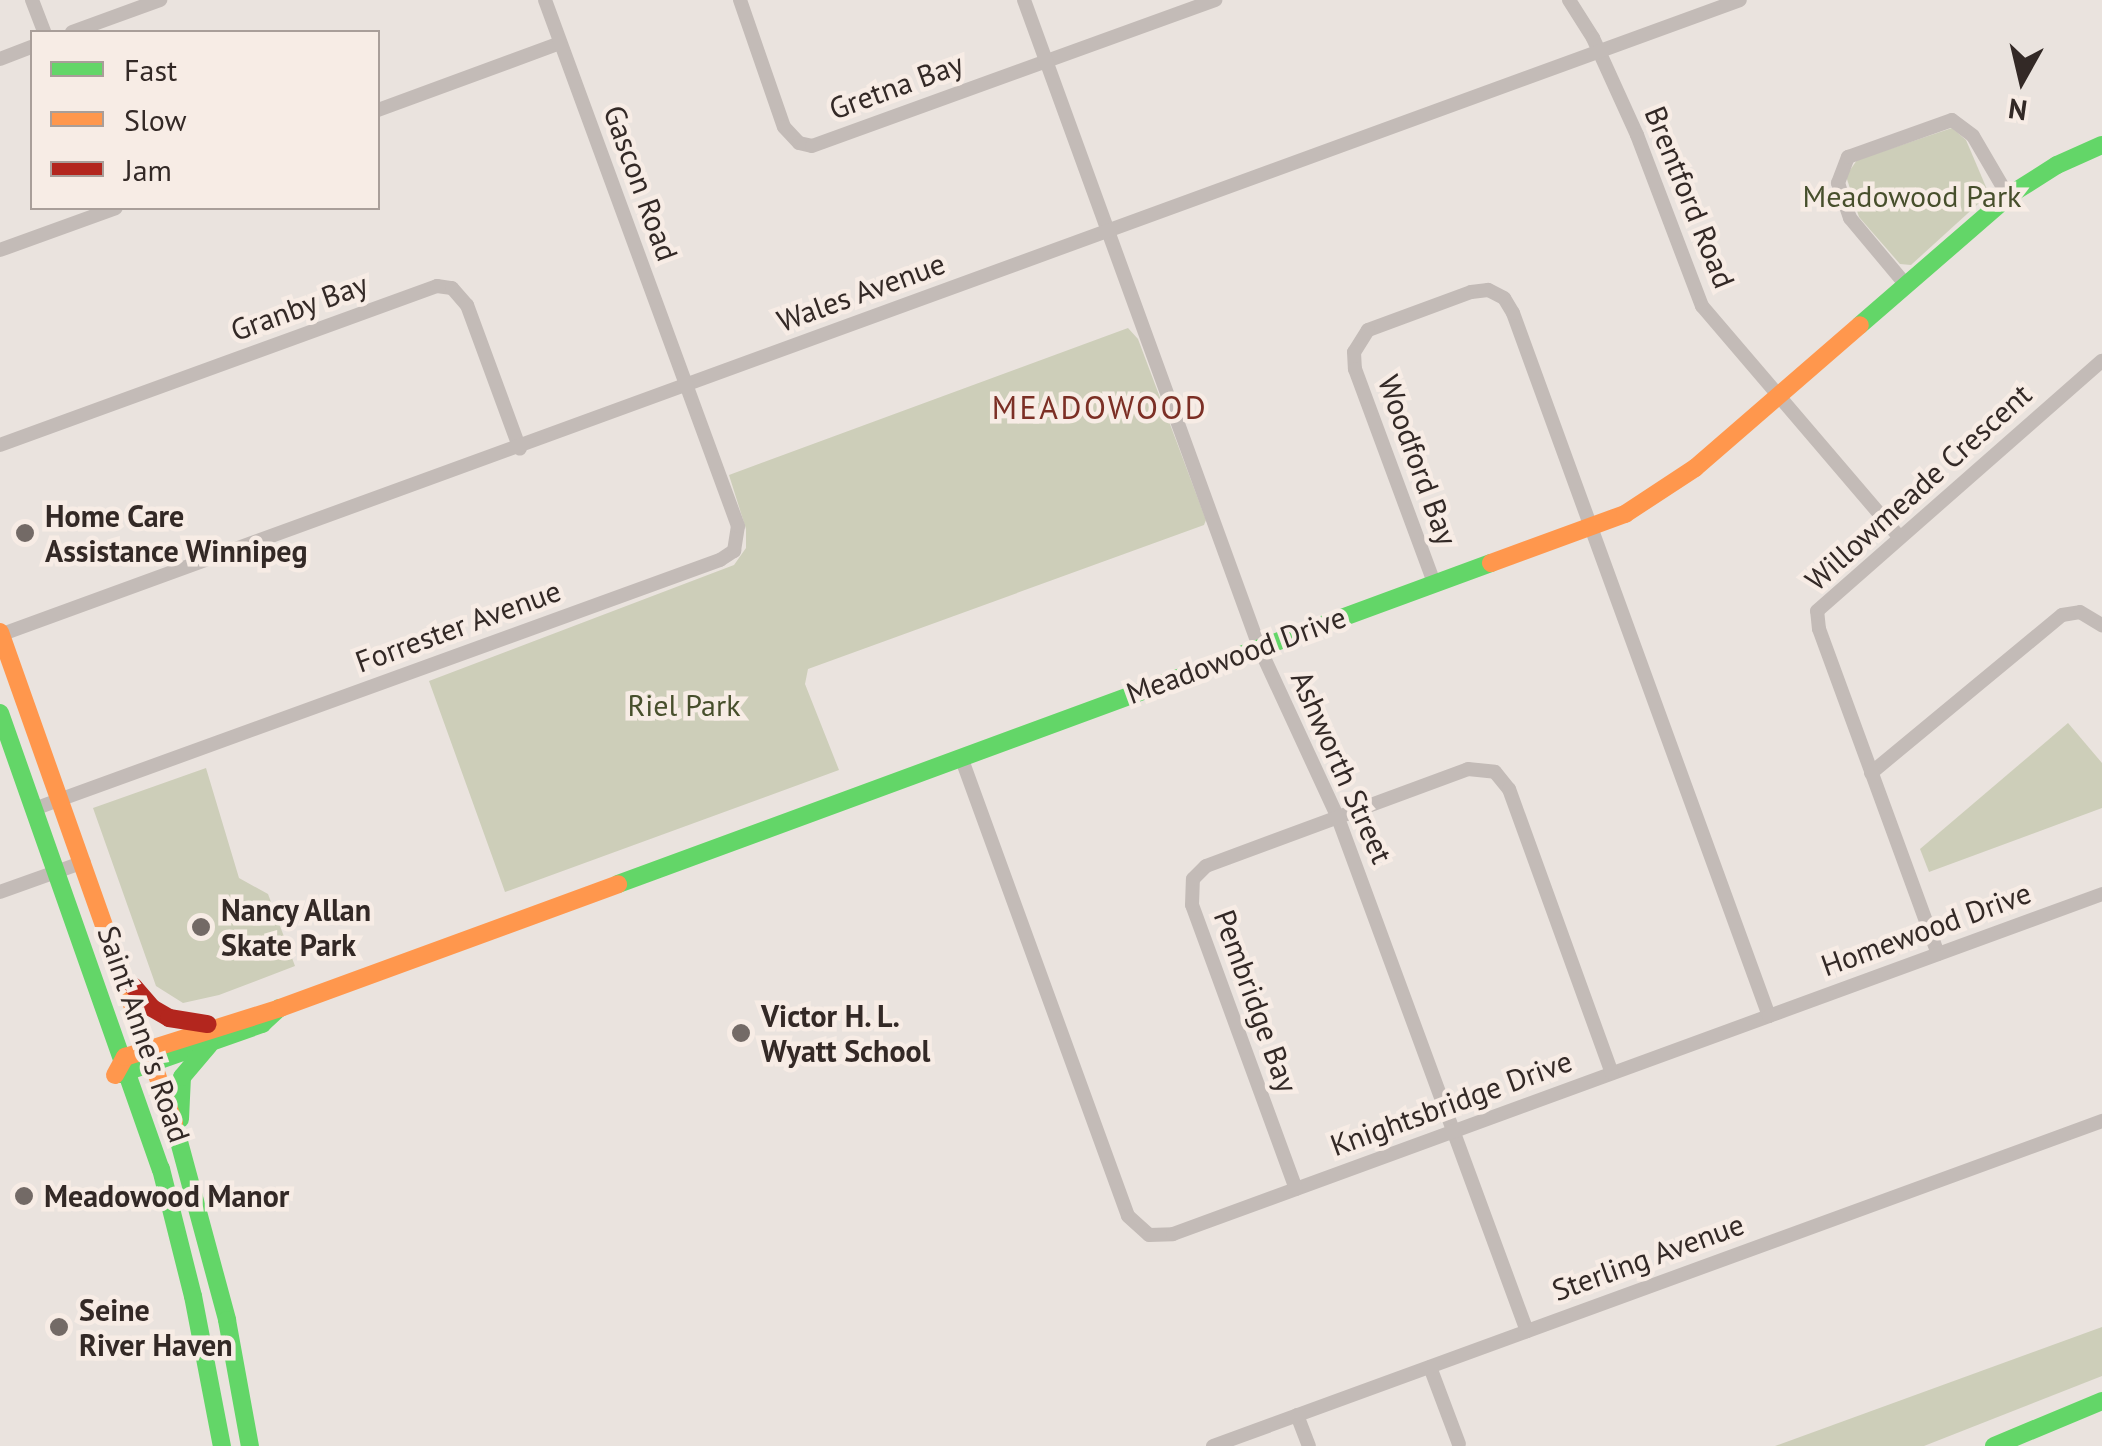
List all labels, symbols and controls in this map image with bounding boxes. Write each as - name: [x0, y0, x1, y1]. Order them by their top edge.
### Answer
- legend: [30, 30, 380, 210]
- north arrow: [1972, 30, 2072, 130]
- street label: Gretna Bay: [824, 45, 968, 127]
- text: Fast: [124, 50, 177, 89]
- text: N: [2006, 91, 2029, 130]
- text: Slow: [124, 100, 187, 139]
- street label: Gascon Road: [596, 100, 686, 266]
- street label: Brentford Road: [1637, 101, 1743, 293]
- text: Jam: [124, 150, 172, 189]
- park label: Meadowood Park: [1803, 178, 2021, 214]
- street label: Wales Avenue: [772, 245, 950, 339]
- street label: Granby Bay: [225, 265, 373, 349]
- street label: Woodford Bay: [1371, 370, 1465, 550]
- street label: Willowmeade Crescent: [1798, 376, 2038, 598]
- district label: MEADOWOOD: [992, 388, 1208, 426]
- place label: Home Care Assistance Winnipeg: [45, 498, 308, 568]
- marker: Home Care Assistance Winnipeg: [14, 522, 36, 544]
- street label: Forrester Avenue: [350, 572, 566, 680]
- street label: Meadowood Drive: [1121, 599, 1351, 711]
- street label: Ashworth Street: [1284, 665, 1400, 869]
- park label: Riel Park: [627, 687, 741, 723]
- street label: Homewood Drive: [1816, 874, 2036, 984]
- place label: Nancy Allan Skate Park: [221, 892, 373, 962]
- street label: Pembridge Bay: [1206, 905, 1306, 1097]
- marker: Nancy Allan Skate Park: [190, 916, 212, 938]
- street label: Saint Anne's Road: [90, 921, 198, 1147]
- place label: Victor H. L. Wyatt School: [761, 998, 930, 1068]
- marker: Victor H. L. Wyatt School: [730, 1022, 752, 1044]
- street label: Knightsbridge Drive: [1325, 1043, 1577, 1163]
- place label: Meadowood Manor: [44, 1178, 289, 1214]
- marker: Meadowood Manor: [13, 1185, 35, 1207]
- street label: Sterling Avenue: [1547, 1206, 1749, 1308]
- place label: Seine River Haven: [79, 1292, 233, 1362]
- marker: Seine River Haven: [48, 1316, 70, 1338]

